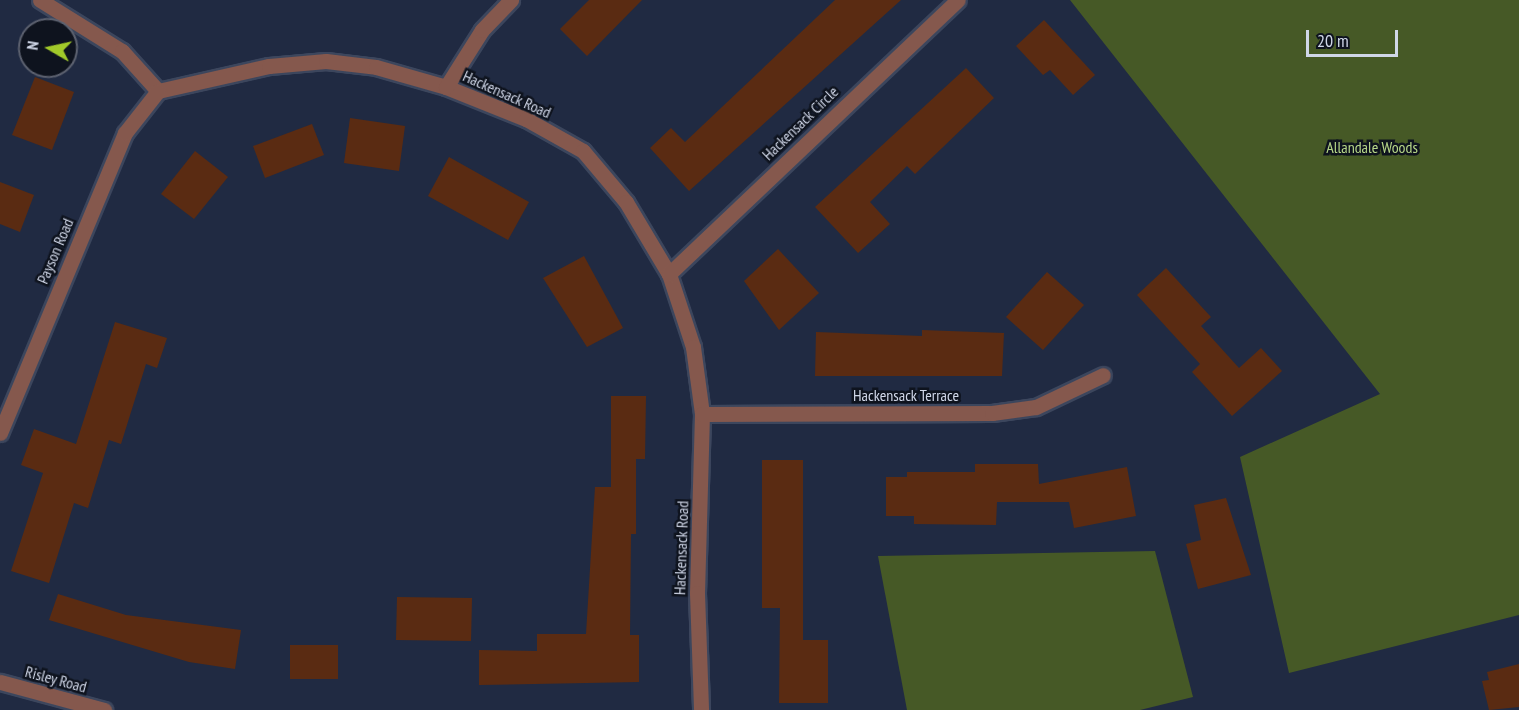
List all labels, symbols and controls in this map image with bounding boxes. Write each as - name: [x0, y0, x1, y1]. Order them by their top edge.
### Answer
- north arrow: [18, 18, 78, 78]
- scale bar: [1309, 18, 1400, 56]
- text: 20 m: [1317, 29, 1349, 52]
- text: N: [22, 40, 43, 51]
- street label: Hackensack Road: [460, 66, 554, 122]
- street label: Hackensack Circle: [758, 82, 842, 164]
- park label: Allandale Woods: [1326, 137, 1418, 157]
- street label: Payson Road: [33, 215, 77, 287]
- street label: Hackensack Terrace: [853, 385, 959, 405]
- street label: Hackensack Road: [670, 500, 692, 596]
- street label: Risley Road: [23, 662, 89, 696]

